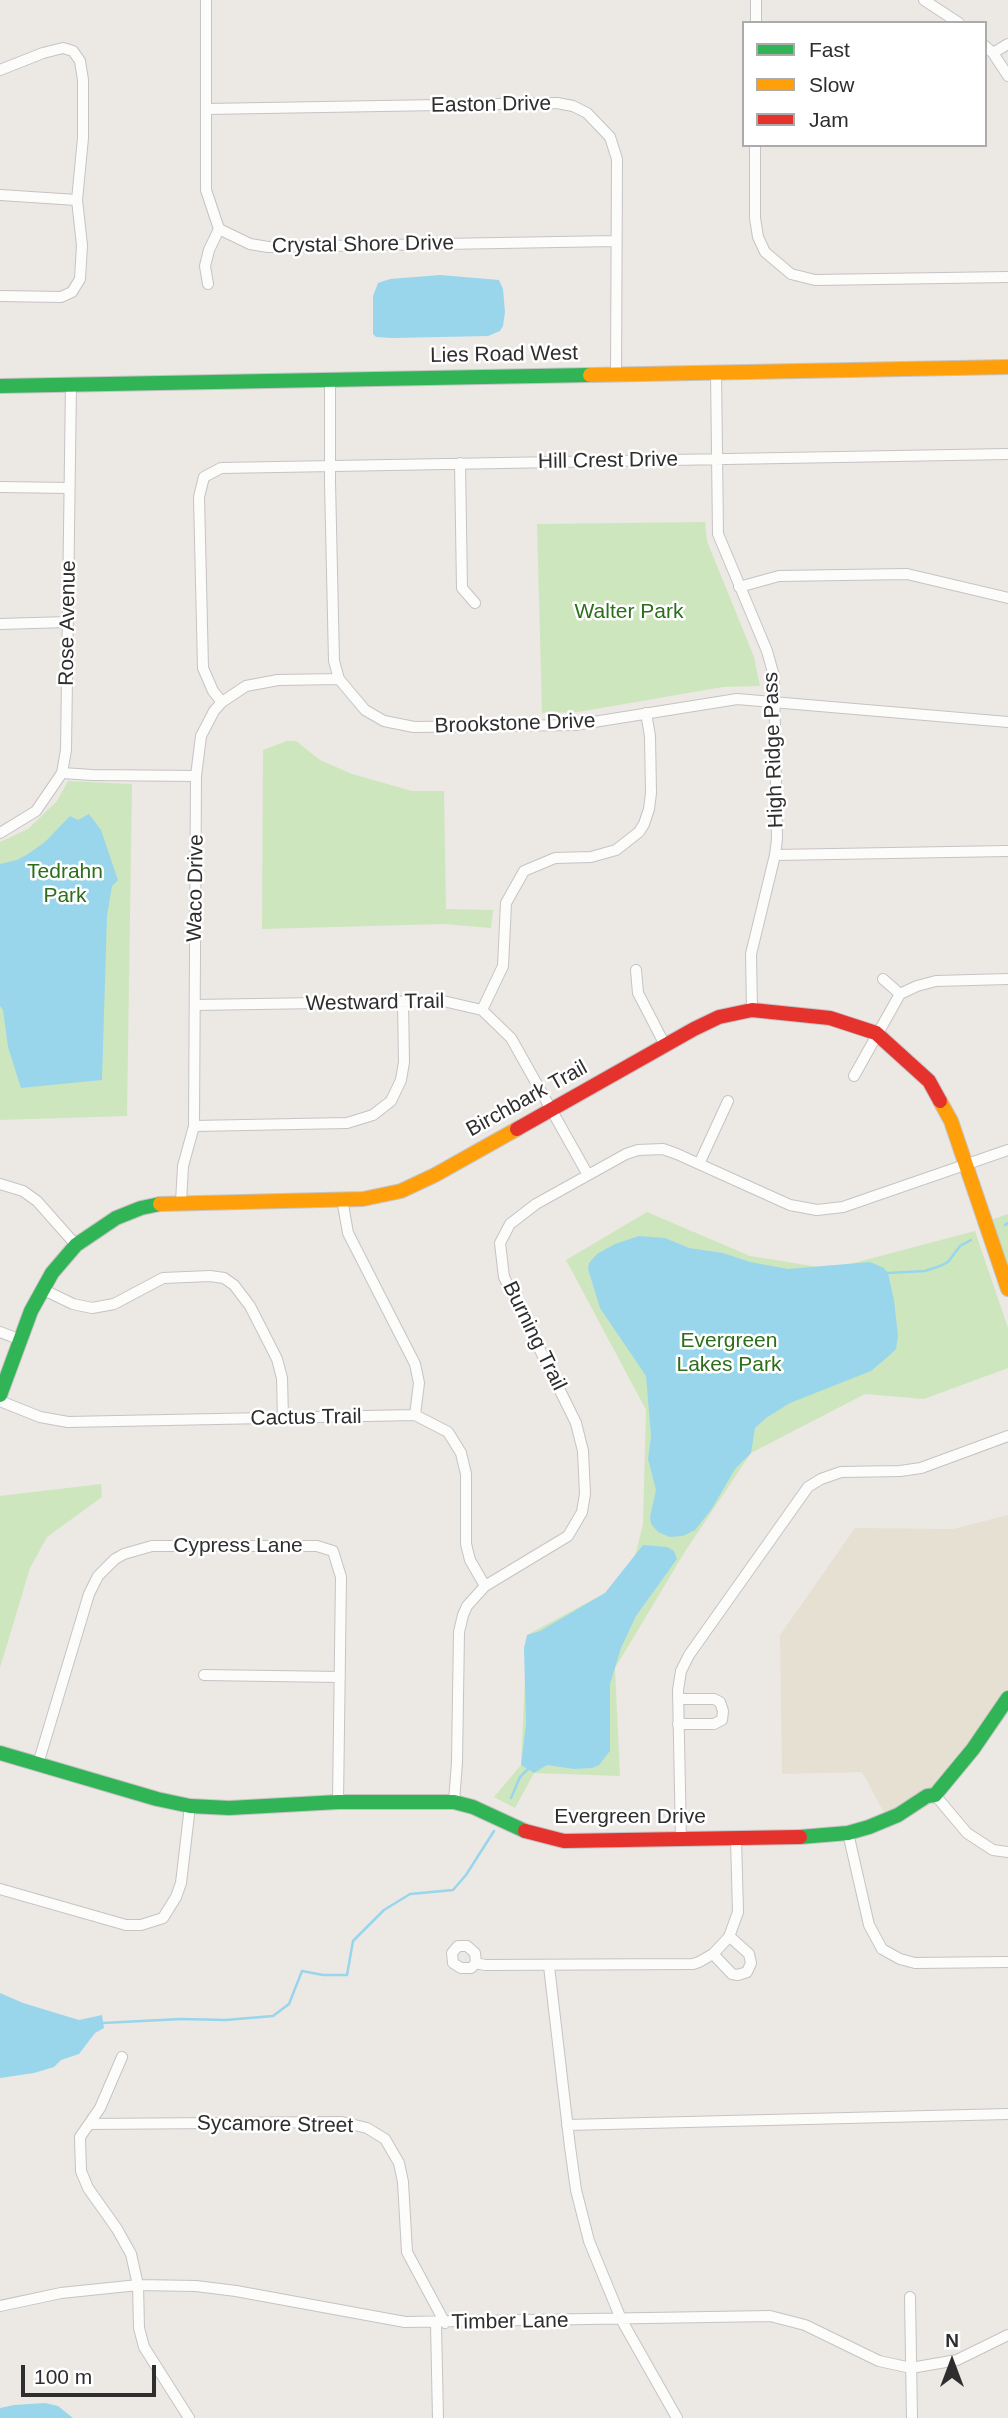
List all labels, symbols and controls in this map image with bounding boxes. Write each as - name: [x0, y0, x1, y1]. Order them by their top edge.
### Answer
- legend: [742, 21, 987, 147]
- text: Fast: [809, 38, 850, 61]
- text: Slow: [809, 73, 855, 96]
- street label: Easton Drive: [431, 91, 551, 119]
- text: Jam: [809, 108, 849, 131]
- street label: Crystal Shore Drive: [272, 231, 454, 259]
- street label: Lies Road West: [430, 341, 578, 369]
- street label: Hill Crest Drive: [538, 447, 678, 475]
- street label: Rose Avenue: [54, 560, 82, 686]
- park label: Walter Park: [575, 599, 683, 625]
- street label: High Ridge Pass: [759, 671, 789, 829]
- street label: Brookstone Drive: [434, 709, 596, 739]
- street label: Waco Drive: [182, 834, 210, 942]
- park label: Tedrahn Park: [27, 859, 103, 909]
- street label: Westward Trail: [305, 989, 445, 1017]
- street label: Birchbark Trail: [462, 1055, 592, 1143]
- street label: Burning Trail: [497, 1277, 571, 1395]
- park label: Evergreen Lakes Park: [676, 1328, 782, 1378]
- street label: Cactus Trail: [250, 1404, 362, 1432]
- street label: Cypress Lane: [173, 1533, 303, 1559]
- street label: Evergreen Drive: [554, 1804, 706, 1830]
- street label: Sycamore Street: [197, 2111, 353, 2139]
- street label: Timber Lane: [451, 2308, 569, 2336]
- north arrow: [917, 2327, 987, 2397]
- text: N: [945, 2330, 959, 2351]
- scale bar: [24, 2352, 159, 2396]
- text: 100 m: [34, 2365, 92, 2388]

